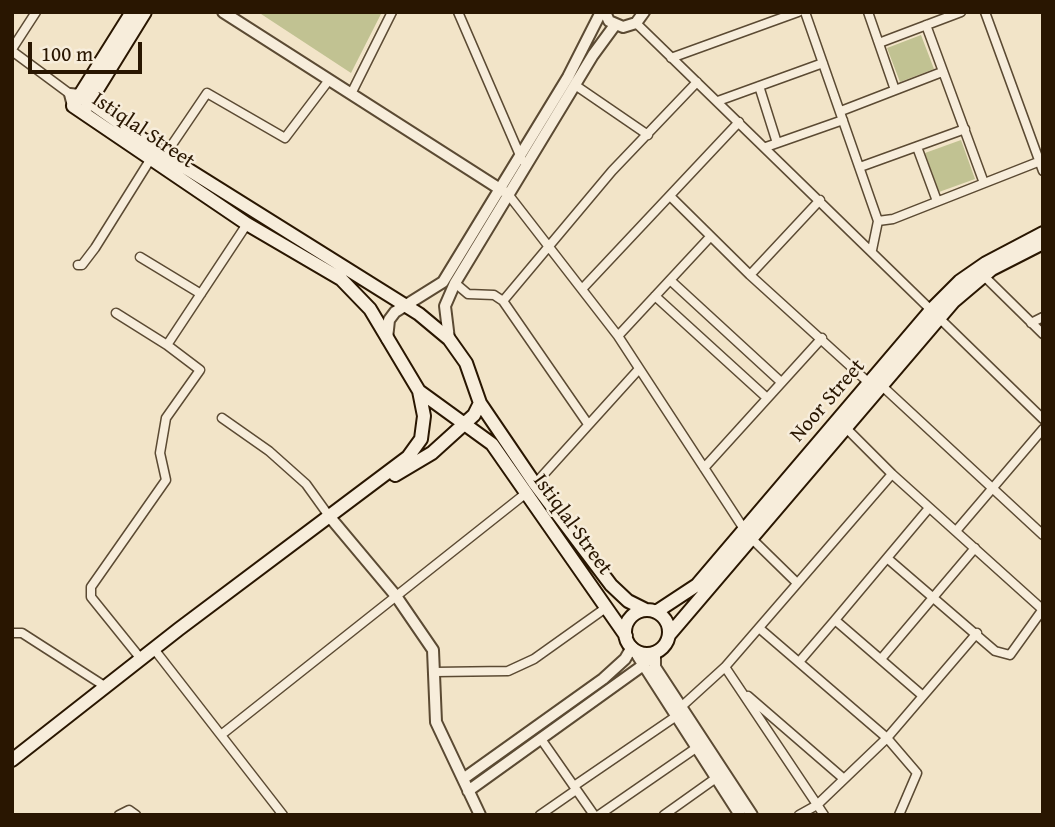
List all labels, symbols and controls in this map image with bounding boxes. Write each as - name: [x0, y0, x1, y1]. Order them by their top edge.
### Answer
- scale bar: [32, 28, 145, 72]
- text: 100 m: [41, 38, 93, 69]
- street label: Istiqlal Street: [87, 87, 199, 175]
- street label: Noor Street: [785, 354, 871, 448]
- street label: Istiqlal Street: [527, 470, 617, 580]

